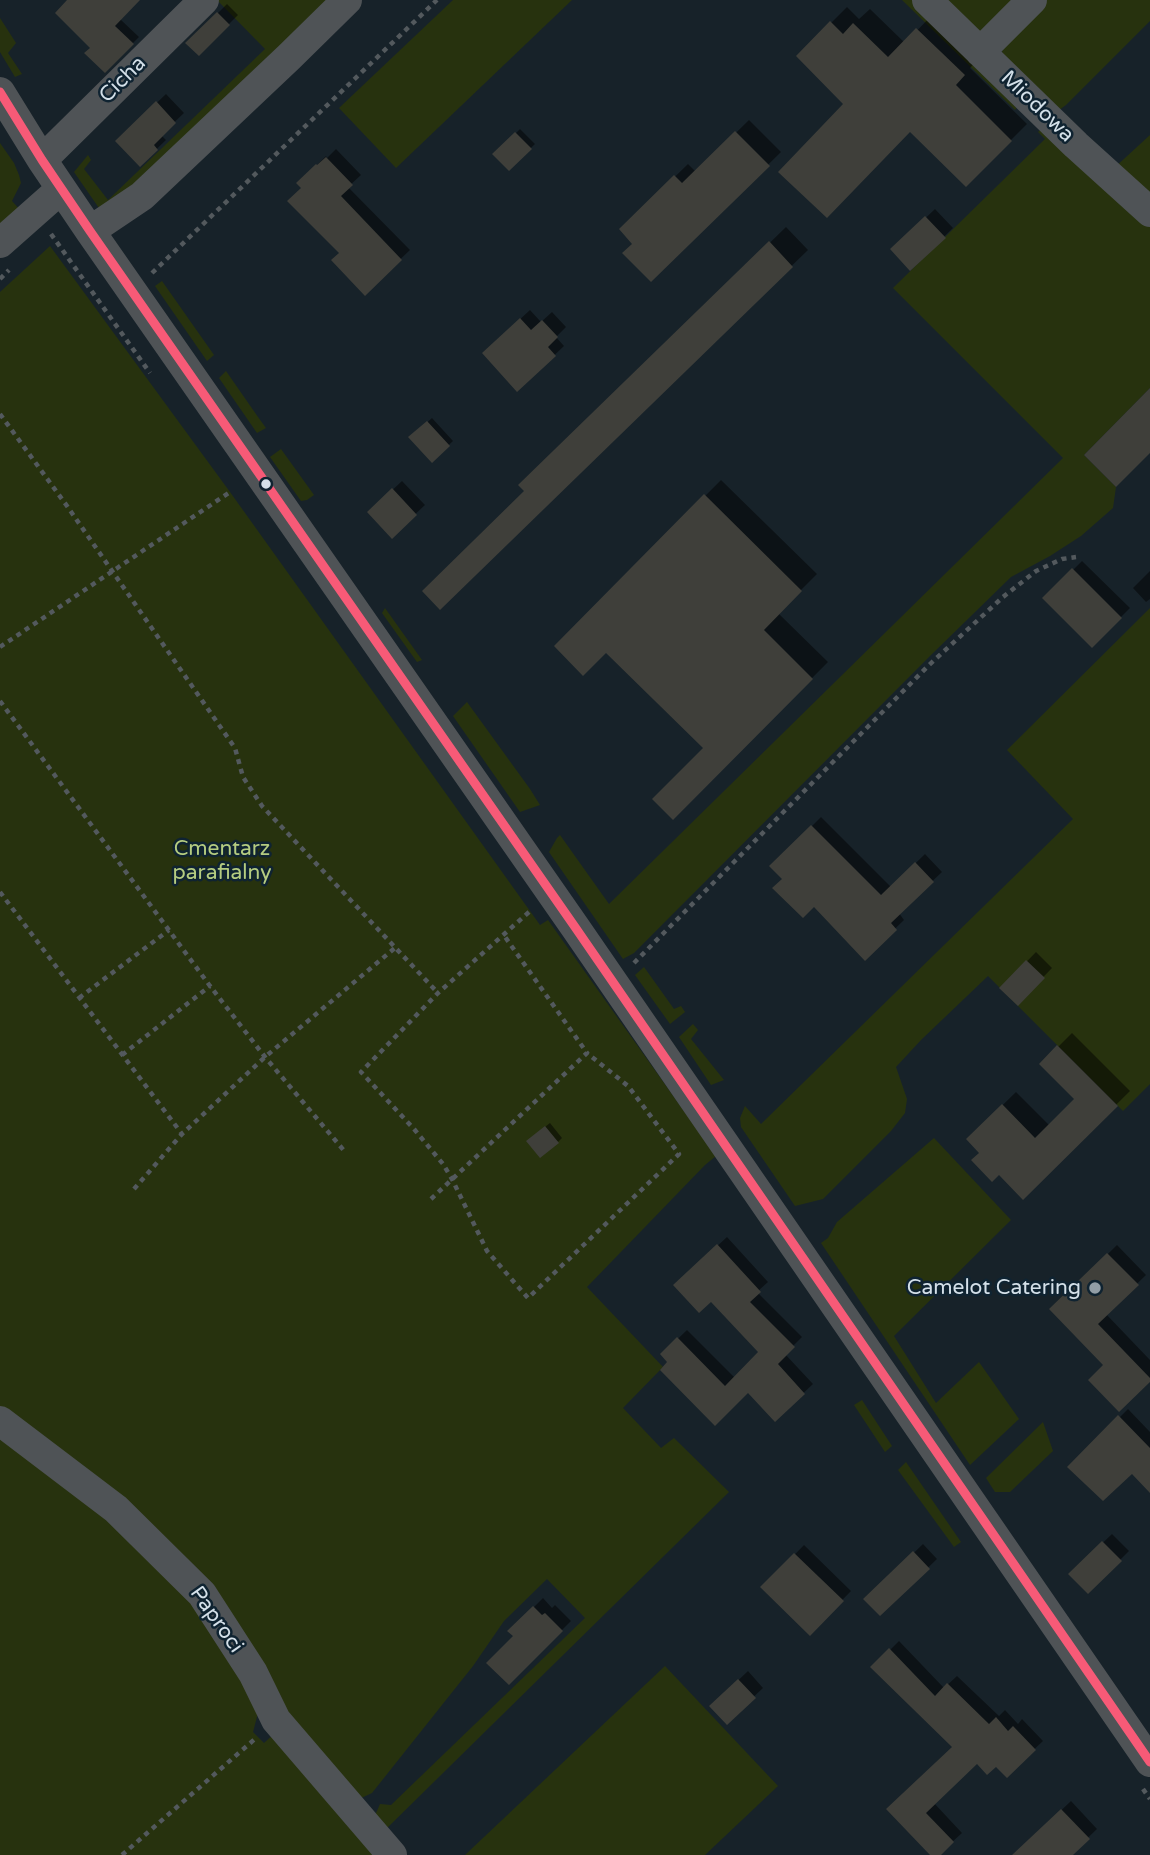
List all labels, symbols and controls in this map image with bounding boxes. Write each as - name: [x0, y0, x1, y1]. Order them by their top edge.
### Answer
- street label: Cicha: [94, 51, 152, 109]
- street label: Miodowa: [995, 66, 1079, 148]
- unlabelled marker: [259, 477, 273, 491]
- park label: Cmentarz parafialny: [173, 836, 271, 886]
- place label: Camelot Catering: [907, 1275, 1081, 1301]
- marker: Camelot Catering: [1087, 1280, 1103, 1296]
- street label: Paproci: [184, 1582, 248, 1658]

